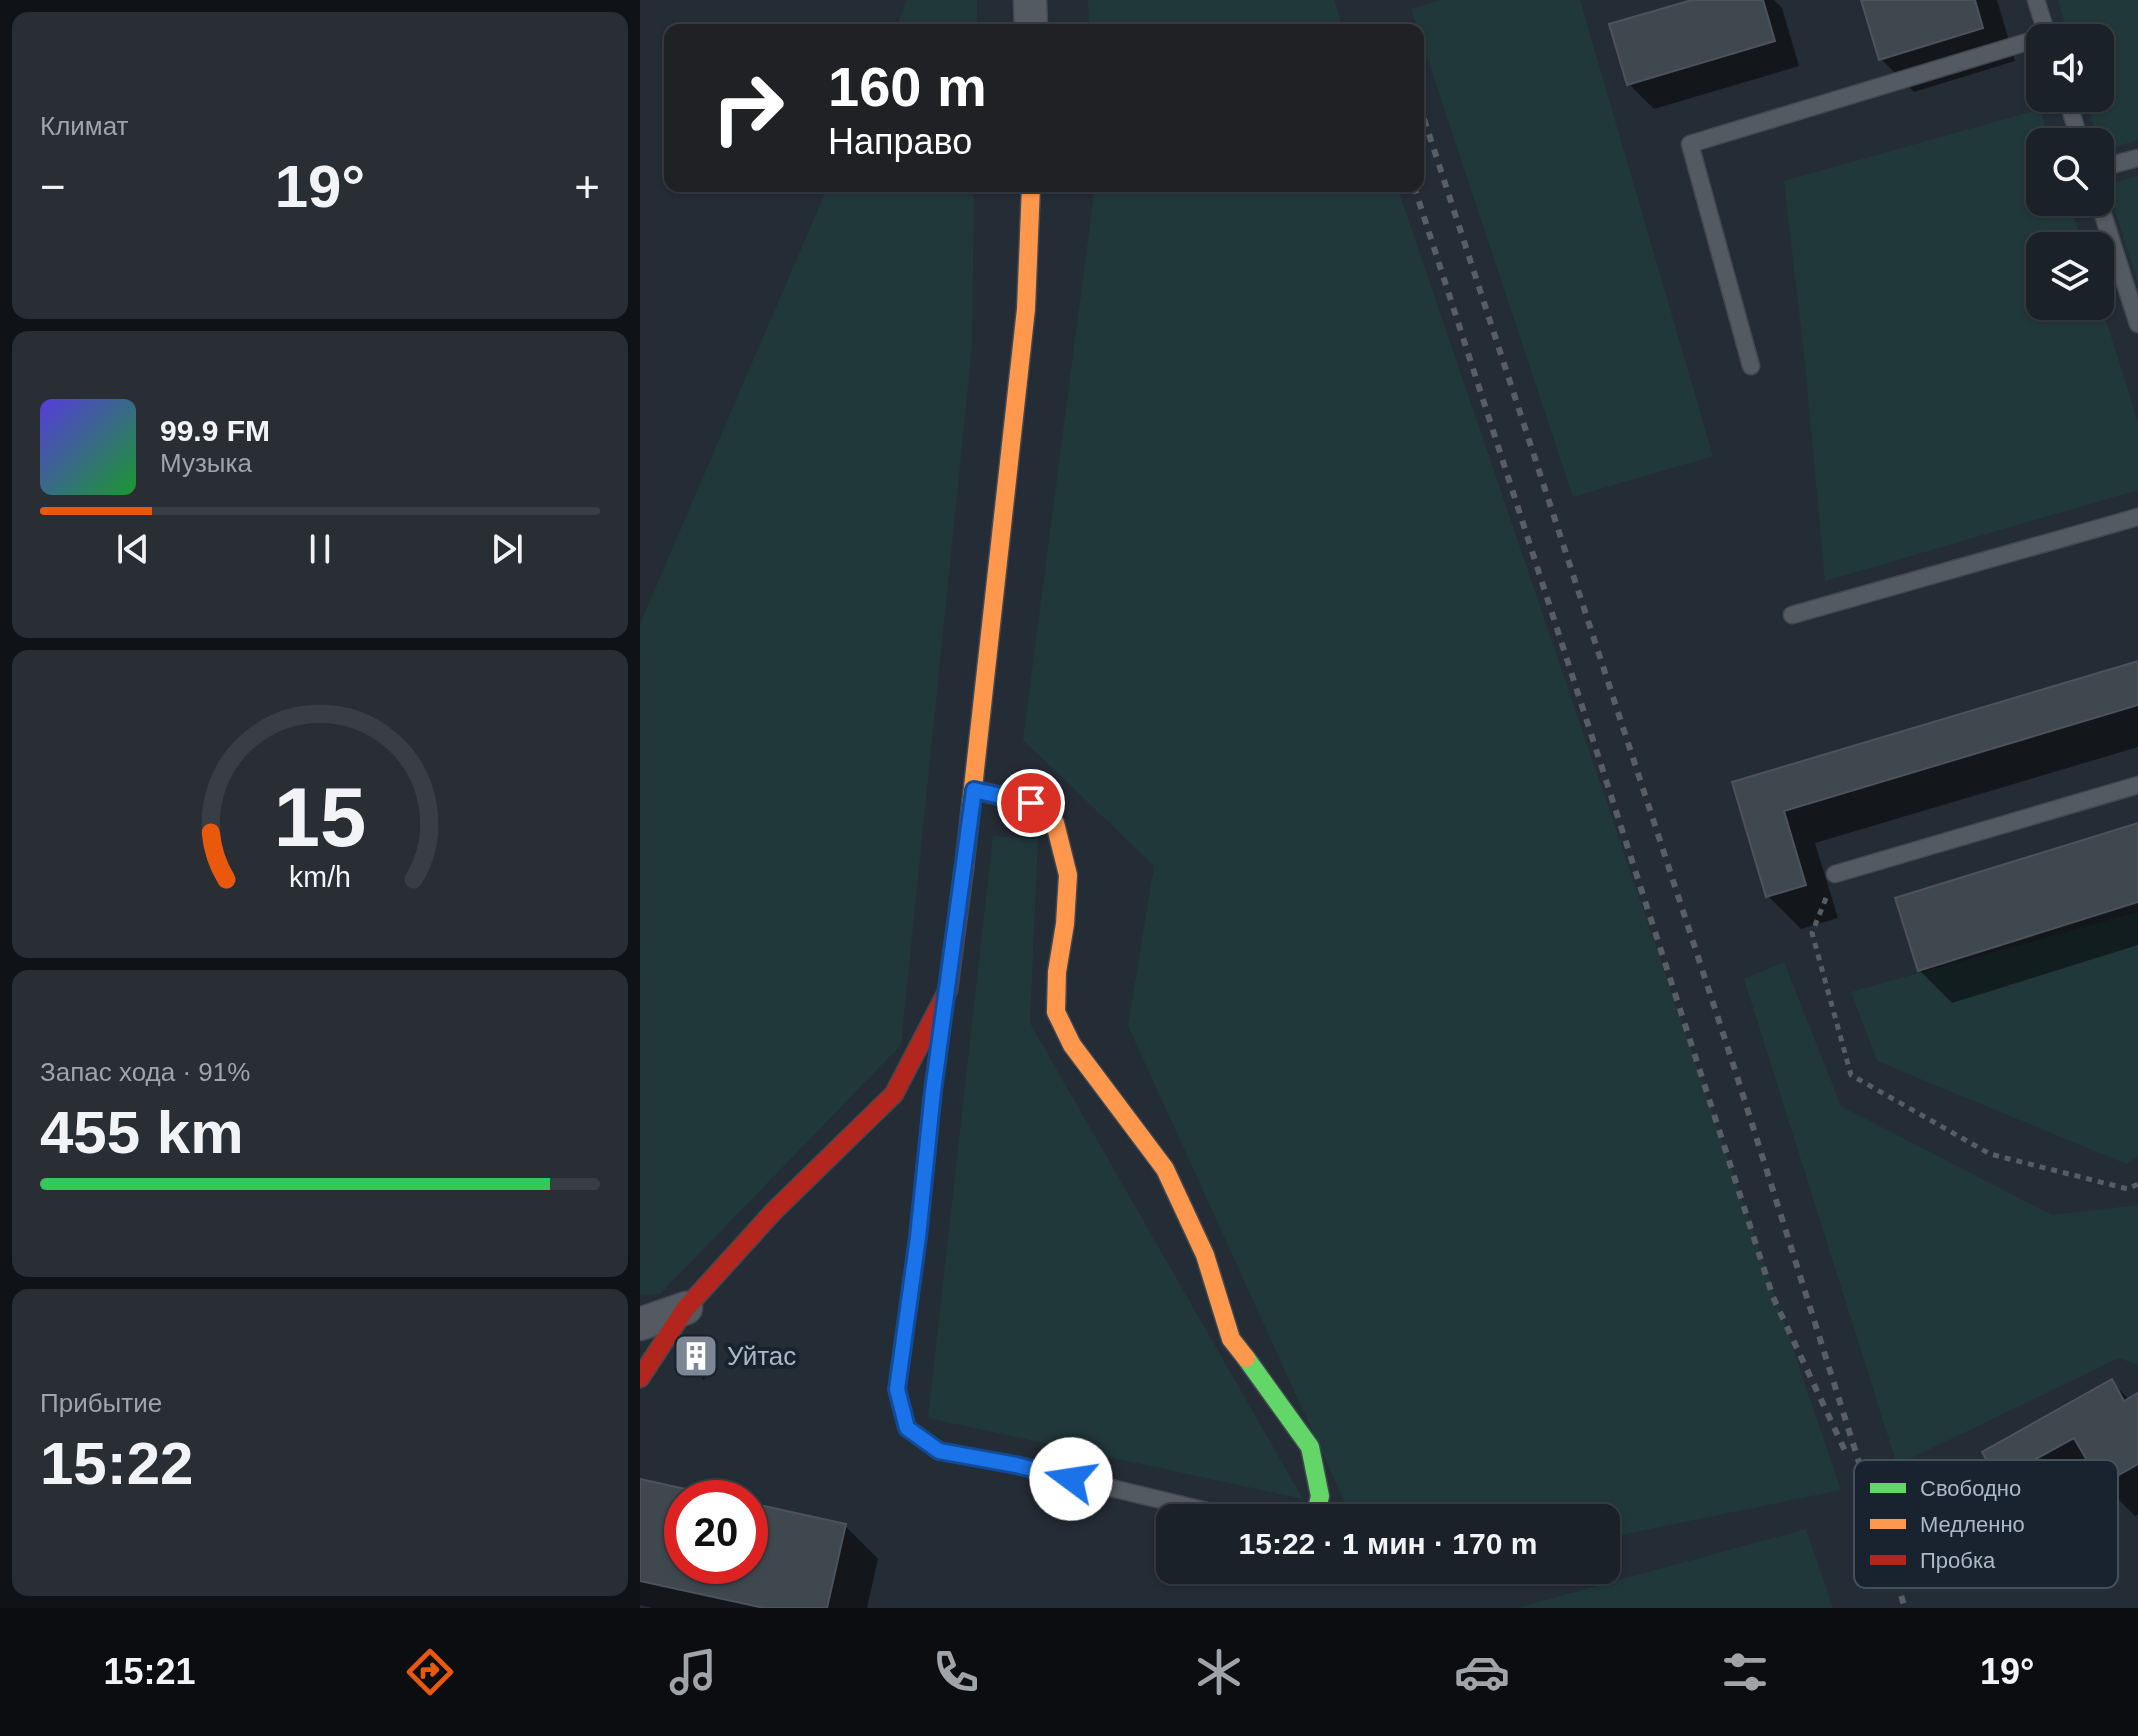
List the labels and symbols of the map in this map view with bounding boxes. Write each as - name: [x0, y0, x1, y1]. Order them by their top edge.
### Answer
- pin: [997, 769, 1065, 837]
- building icon: Уйтас: [672, 1332, 720, 1380]
- place label: Уйтас: [727, 1341, 796, 1371]
- position arrow: [1029, 1437, 1113, 1521]
- legend: [1854, 1460, 2118, 1588]
- text: Свободно: [1920, 1476, 2021, 1501]
- speed limit sign: 20: [664, 1480, 768, 1584]
- text: Медленно: [1920, 1512, 2025, 1537]
- text: Пробка: [1920, 1548, 1996, 1573]

